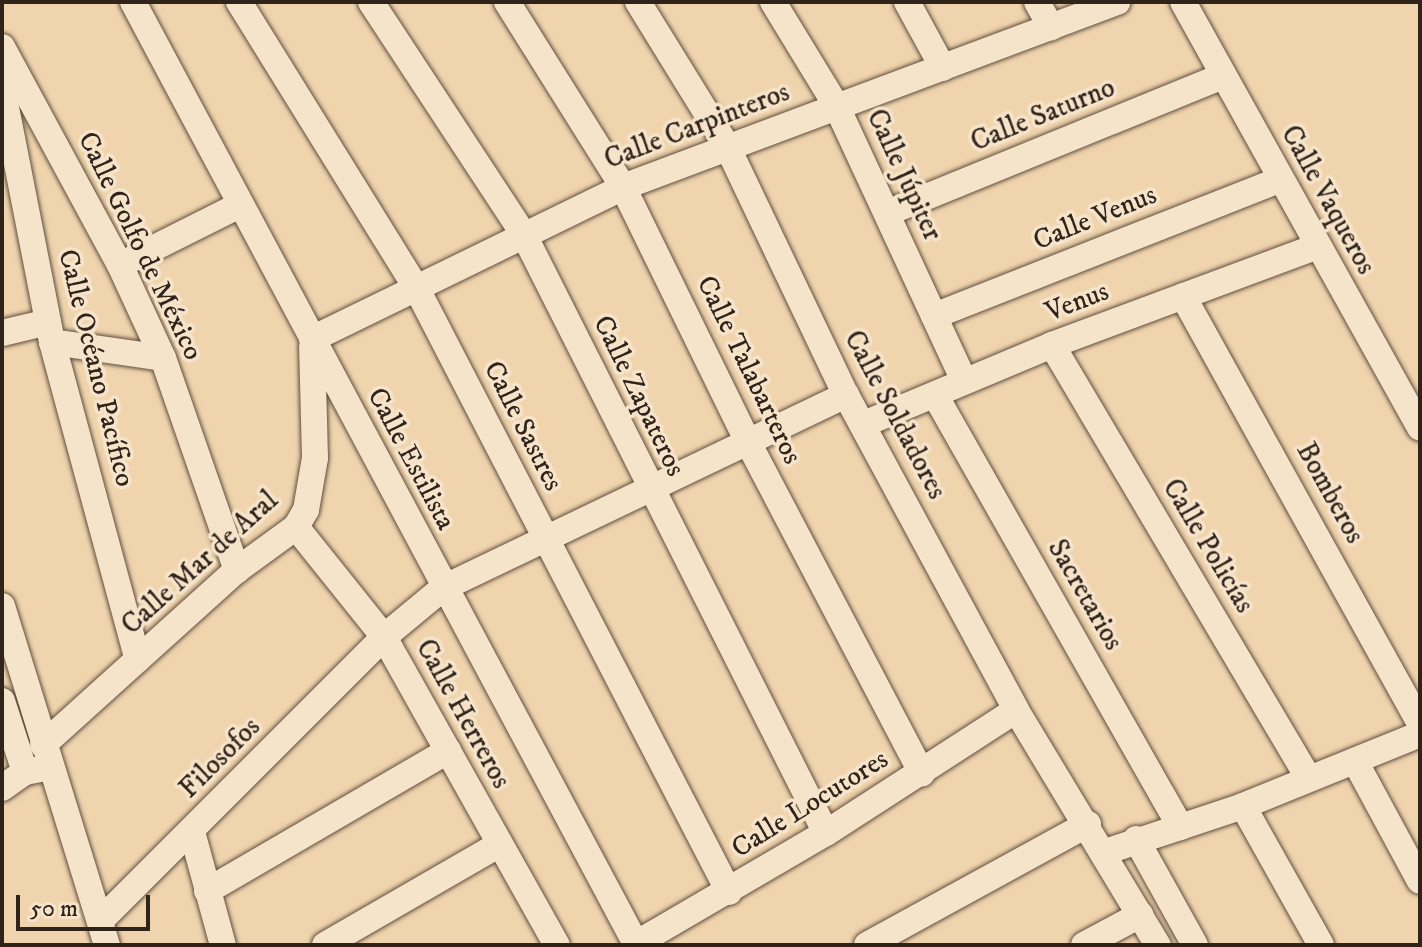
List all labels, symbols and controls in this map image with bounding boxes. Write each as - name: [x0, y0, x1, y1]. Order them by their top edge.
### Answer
- street label: Calle Saturno: [966, 71, 1120, 159]
- street label: Calle Carpinteros: [600, 75, 794, 177]
- street label: Calle Júpiter: [859, 104, 949, 246]
- street label: Calle Vaqueros: [1273, 120, 1383, 280]
- street label: Calle Golfo de México: [70, 126, 210, 366]
- street label: Calle Venus: [1028, 178, 1162, 258]
- street label: Calle Océano Pacífico: [50, 246, 142, 490]
- street label: Calle Talabarteros: [689, 270, 809, 470]
- street label: Venus: [1041, 275, 1113, 329]
- street label: Calle Zapateros: [586, 310, 692, 482]
- street label: Calle Soldadores: [836, 325, 954, 505]
- street label: Calle Sastres: [476, 356, 570, 496]
- street label: Calle Estilista: [360, 382, 462, 536]
- street label: Bomberos: [1289, 437, 1371, 549]
- street label: Calle Policías: [1155, 473, 1261, 619]
- street label: Calle Mar de Aral: [115, 484, 285, 642]
- street label: Sacretarios: [1040, 534, 1130, 656]
- street label: Calle Herreros: [408, 634, 518, 794]
- street label: Filosofos: [172, 710, 268, 806]
- street label: Calle Locutores: [726, 743, 894, 865]
- scale bar: [20, 879, 154, 929]
- text: 50 m: [30, 894, 78, 924]

